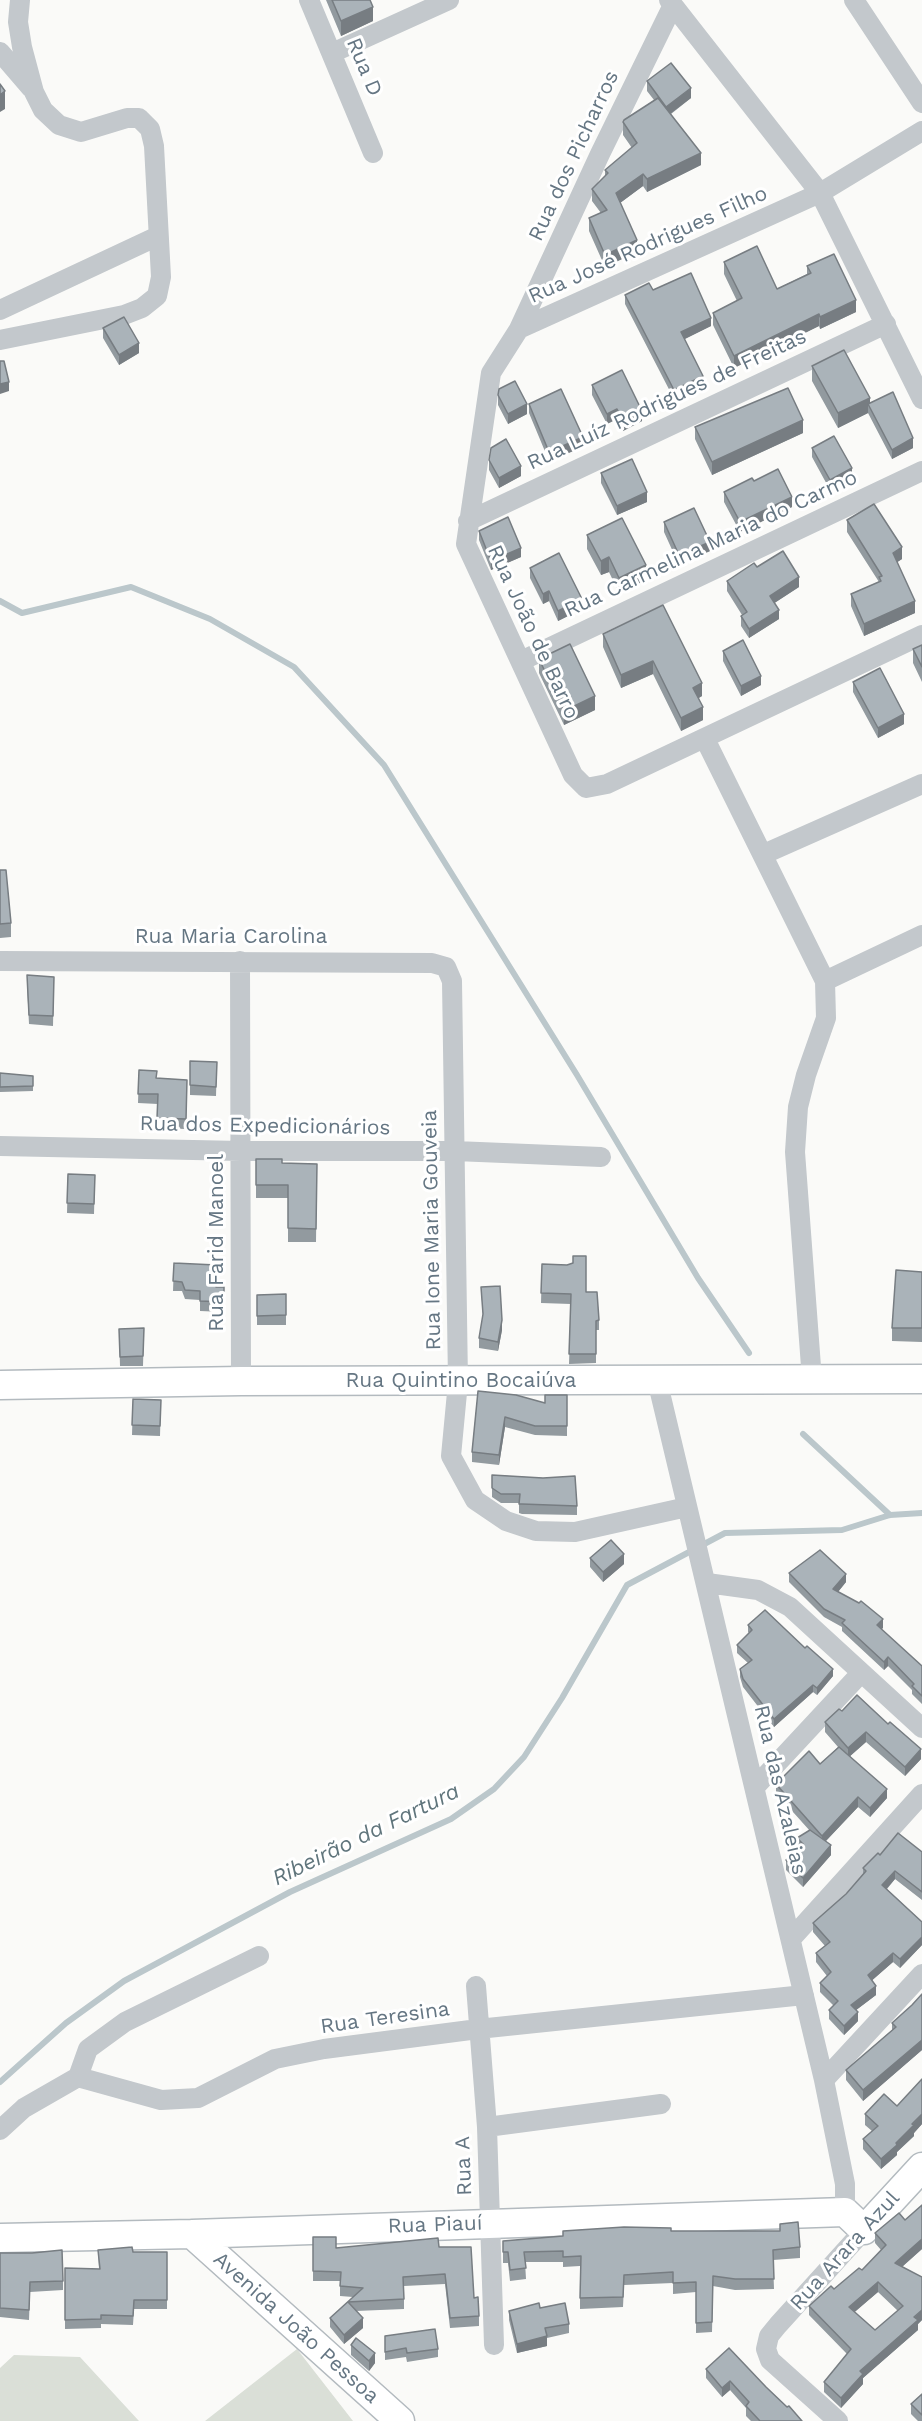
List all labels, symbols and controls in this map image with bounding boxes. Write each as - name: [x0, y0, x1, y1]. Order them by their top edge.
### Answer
- street label: Rua D: [341, 34, 387, 100]
- street label: Rua dos Picharros: [523, 67, 625, 245]
- street label: Rua José Rodrigues Filho: [525, 181, 771, 309]
- street label: Rua Luíz Rodrigues de Freitas: [523, 324, 811, 476]
- street label: Rua Carmelina Maria do Carmo: [561, 465, 861, 623]
- street label: Rua João de Barro: [482, 541, 584, 723]
- street label: Rua Maria Carolina: [135, 924, 327, 950]
- street label: Rua Ione Maria Gouveia: [417, 1109, 447, 1351]
- street label: Rua dos Expedicionários: [139, 1111, 391, 1141]
- street label: Rua Farid Manoel: [204, 1154, 230, 1332]
- street label: Rua Quintino Bocaiúva: [345, 1368, 577, 1394]
- street label: Rua das Azaleias: [748, 1703, 812, 1877]
- water label: Ribeirão da Fartura: [268, 1778, 464, 1892]
- street label: Rua Teresina: [319, 1996, 451, 2040]
- street label: Rua A: [450, 2136, 478, 2196]
- street label: Rua Arara Azul: [785, 2186, 905, 2316]
- street label: Rua Piauí: [387, 2211, 483, 2239]
- street label: Avenida João Pessoa: [208, 2247, 384, 2409]

